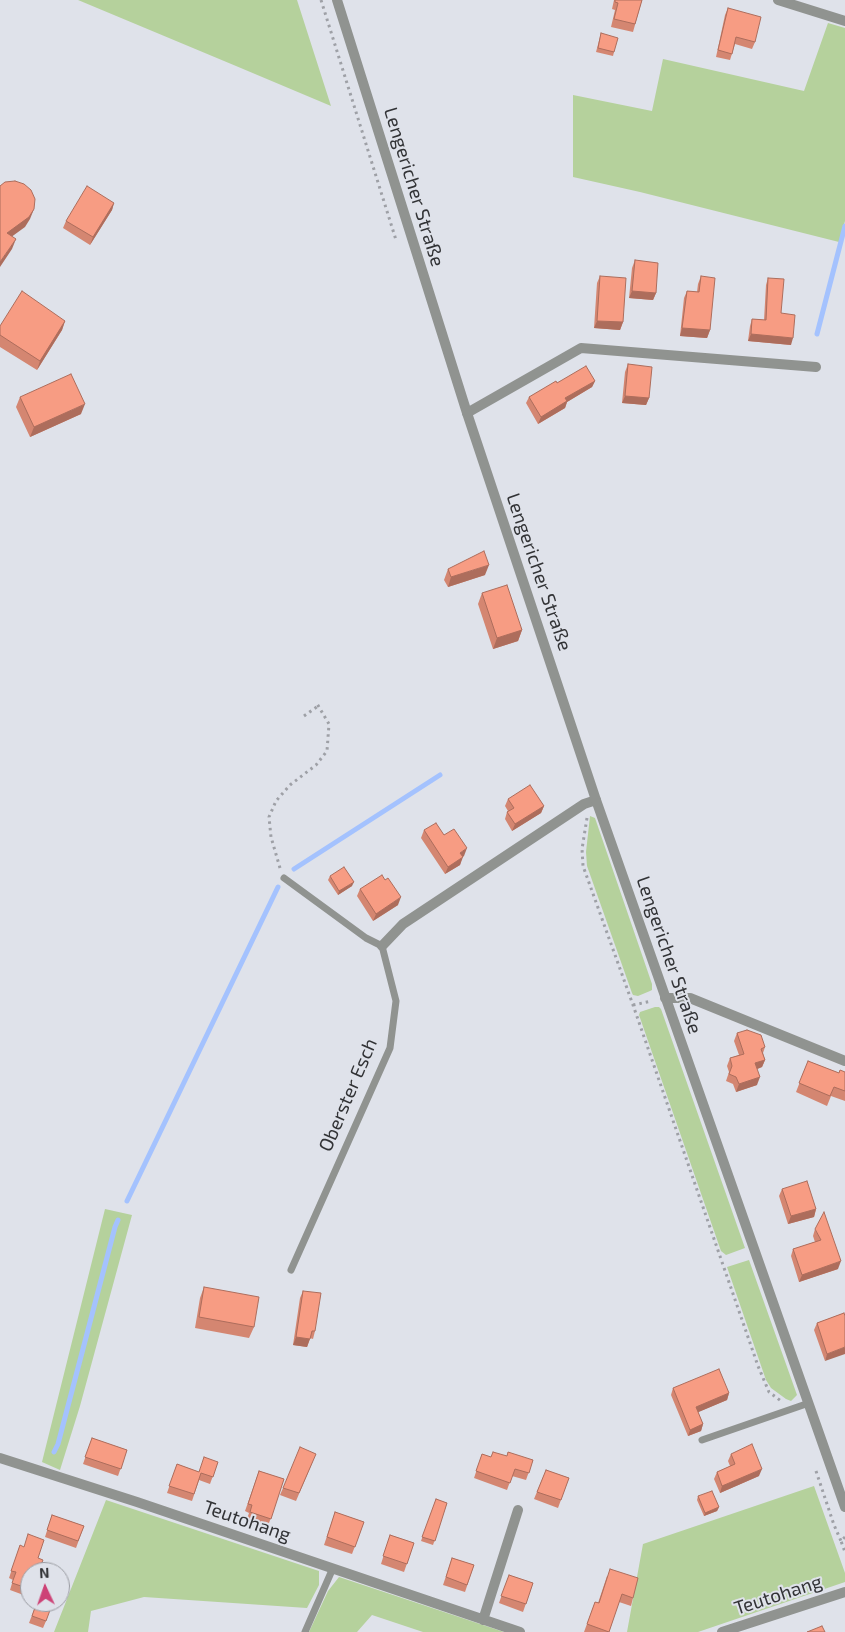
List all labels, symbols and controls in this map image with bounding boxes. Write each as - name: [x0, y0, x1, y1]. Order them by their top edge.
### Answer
- street label: Lengericher Straße: [379, 105, 449, 269]
- street label: Lengericher Straße: [501, 490, 577, 654]
- street label: Lengericher Straße: [631, 873, 707, 1037]
- street label: Oberster Esch: [314, 1035, 382, 1155]
- street label: Teutohang: [200, 1495, 294, 1547]
- north arrow: [20, 1562, 70, 1612]
- text: N: [39, 1564, 50, 1581]
- street label: Teutohang: [731, 1570, 825, 1620]

